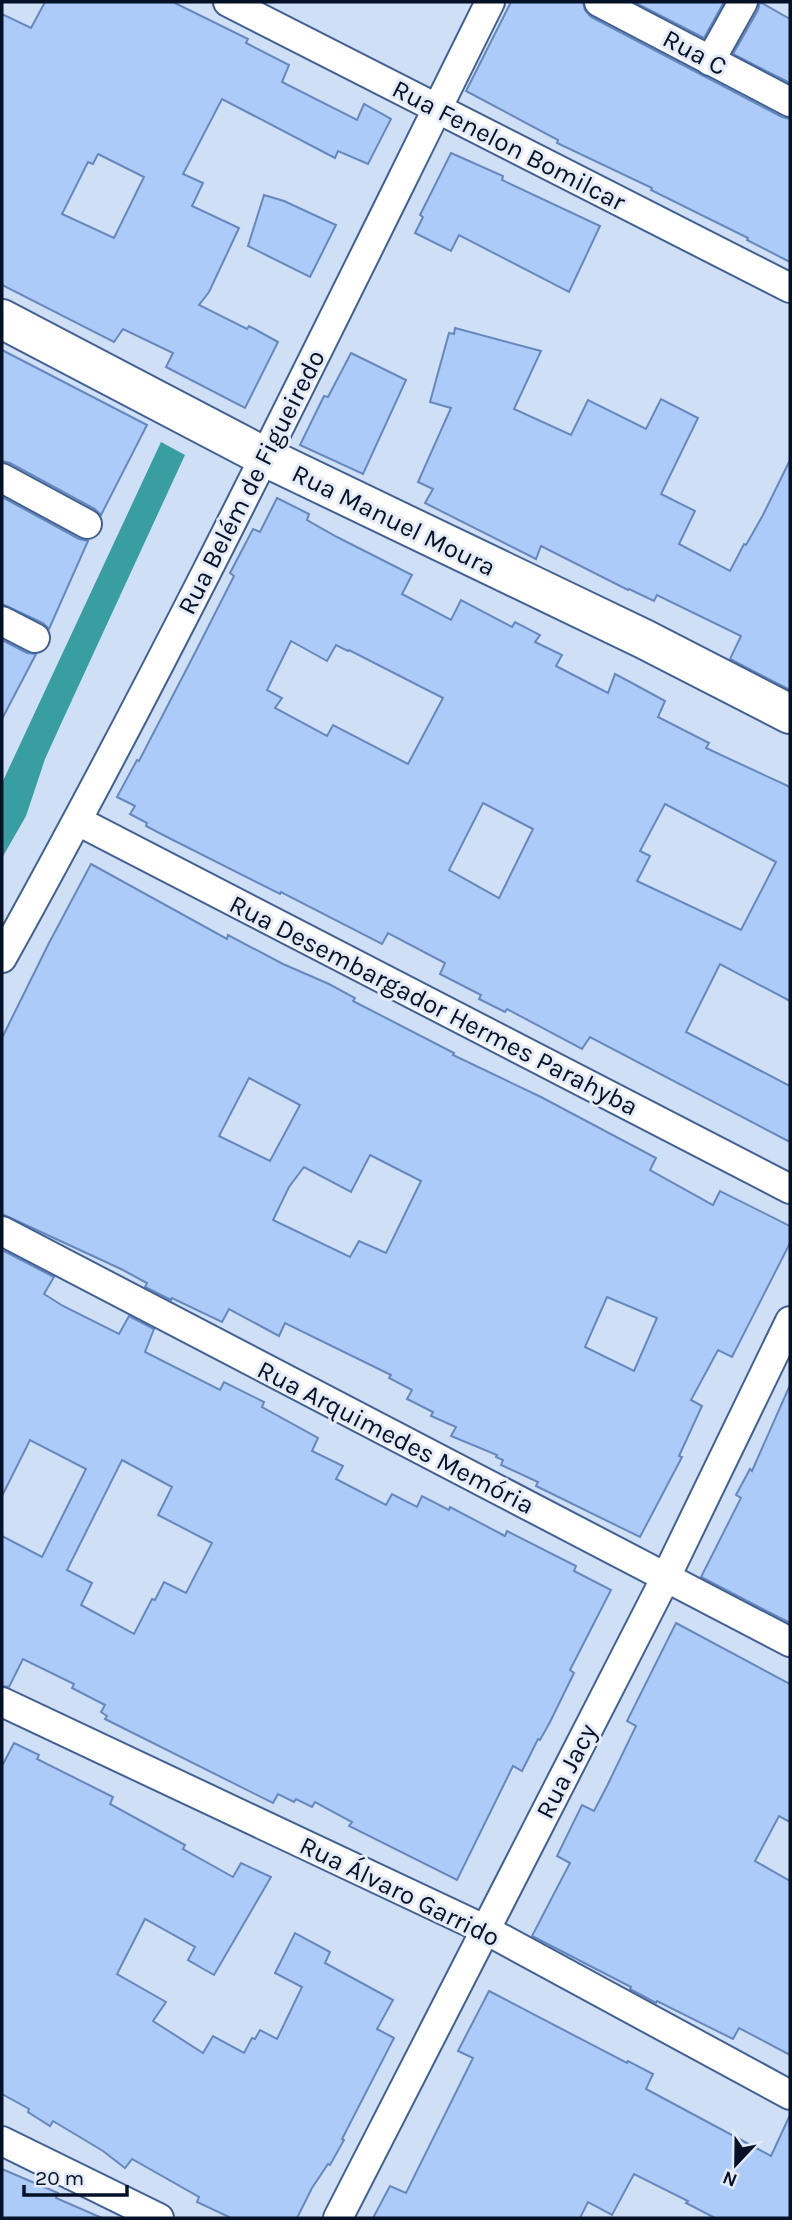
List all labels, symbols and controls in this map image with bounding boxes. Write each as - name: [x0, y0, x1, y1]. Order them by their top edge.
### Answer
- street label: Rua C: [657, 23, 732, 82]
- street label: Rua Fenelon Bomilcar: [387, 73, 631, 218]
- street label: Rua Belém de Figueiredo: [171, 345, 332, 620]
- street label: Rua Manuel Moura: [287, 458, 501, 583]
- street label: Rua Desembargador Hermes Parahyba: [224, 888, 643, 1122]
- street label: Rua Arquimedes Memória: [252, 1354, 540, 1521]
- street label: Rua Jacy: [529, 1719, 604, 1824]
- street label: Rua Álvaro Garrido: [295, 1829, 505, 1953]
- north arrow: [701, 2129, 771, 2199]
- scale bar: [24, 2154, 128, 2198]
- text: 20 m: [35, 2166, 84, 2190]
- text: N: [720, 2166, 740, 2192]

